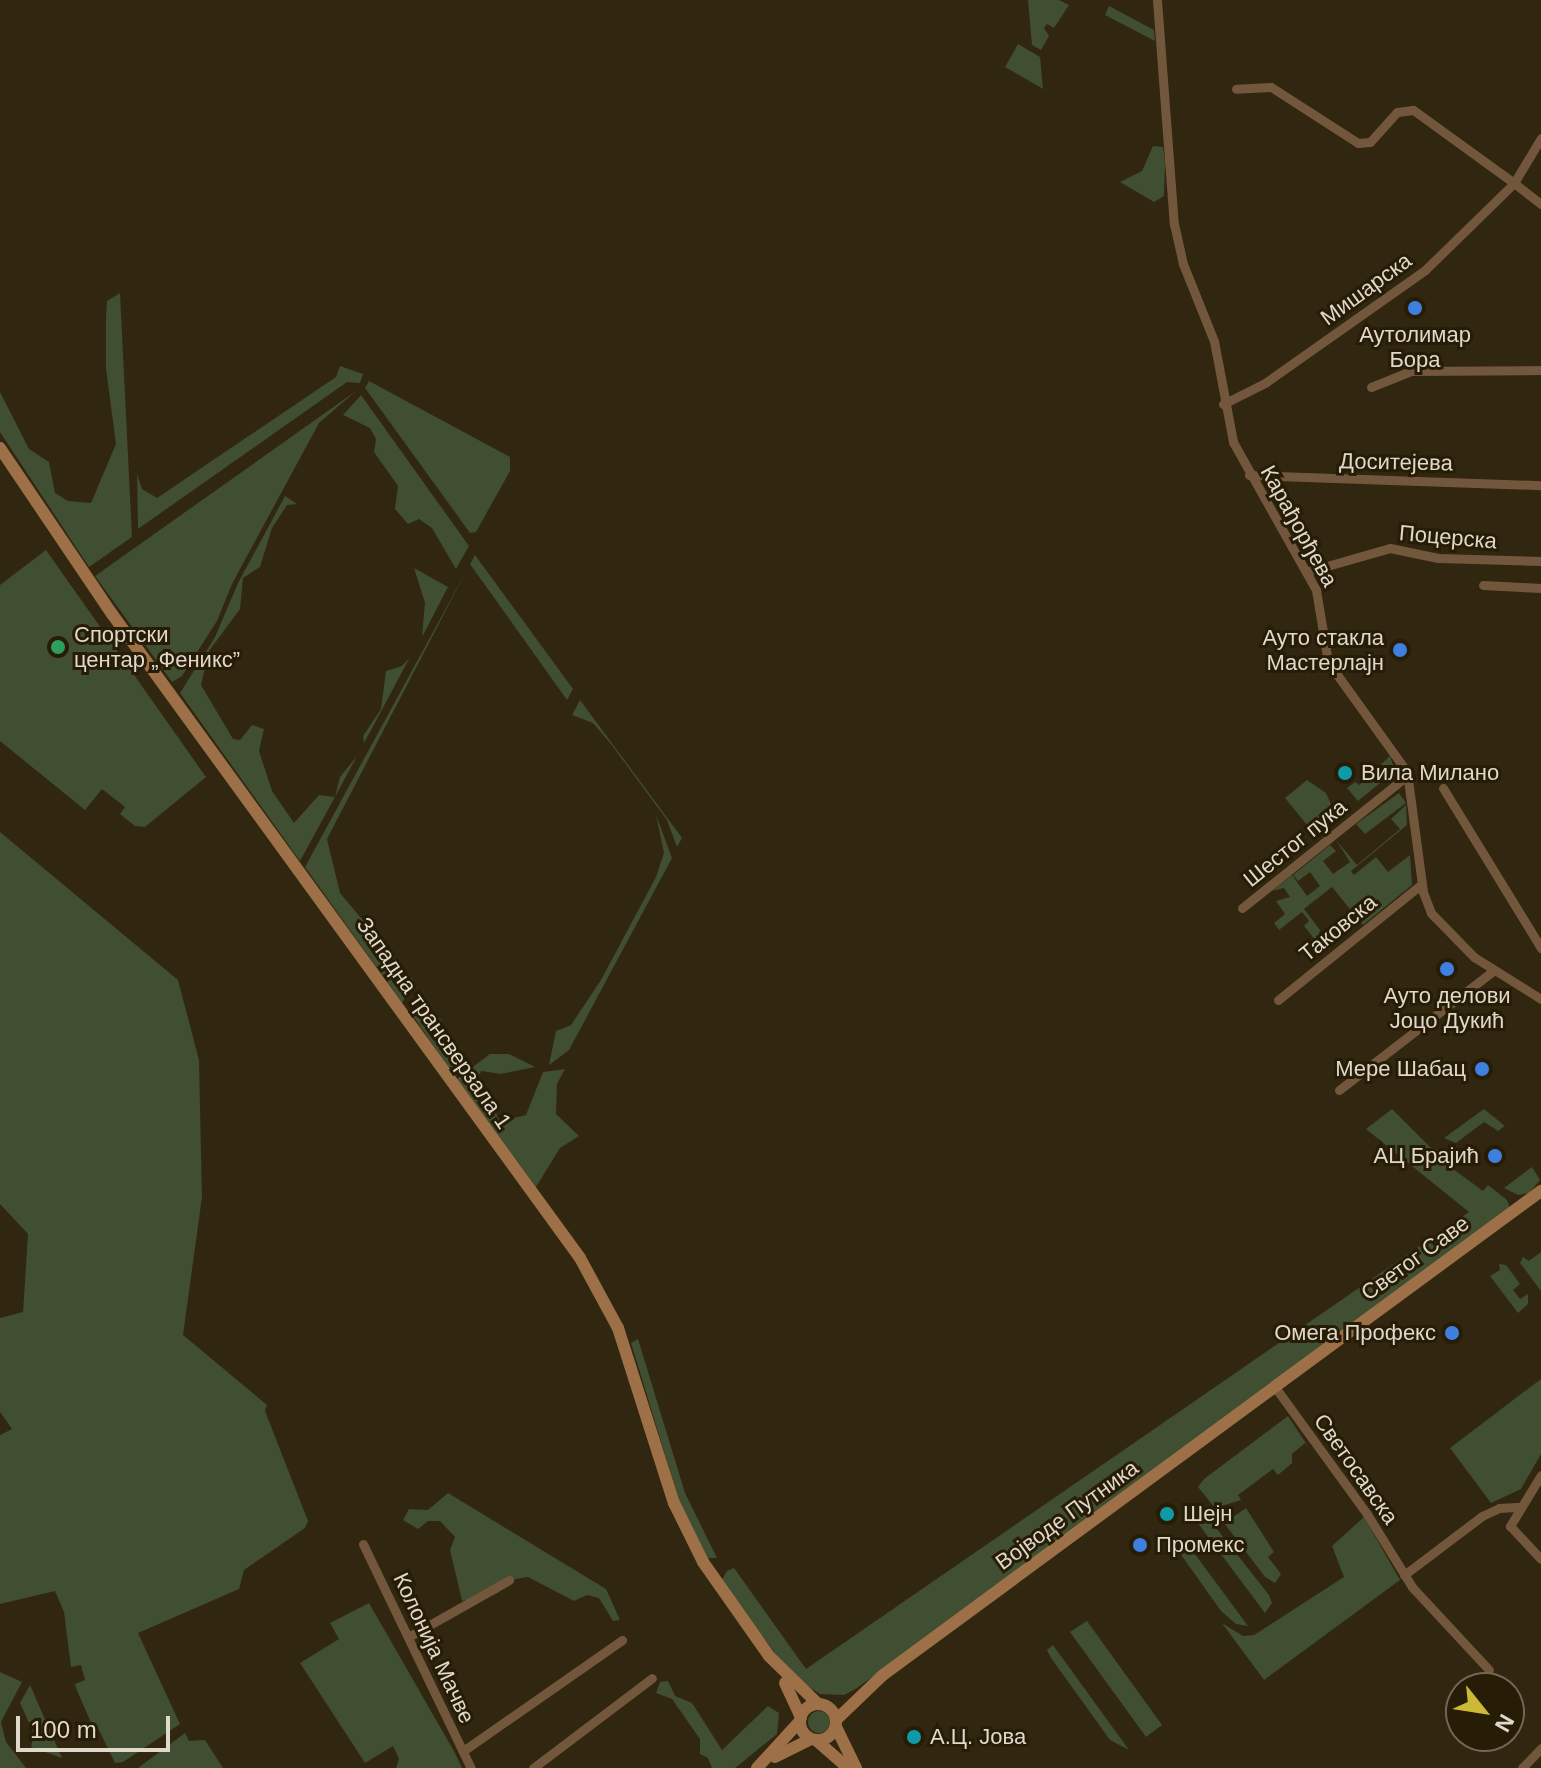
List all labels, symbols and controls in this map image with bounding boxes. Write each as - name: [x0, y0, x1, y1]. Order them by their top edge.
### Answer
- street label: Мишарска: [1315, 247, 1417, 331]
- marker: Аутолимар Бора: [1406, 299, 1424, 317]
- place label: Аутолимар Бора: [1359, 321, 1471, 372]
- street label: Доситејева: [1339, 448, 1453, 476]
- street label: Карађорђева: [1255, 461, 1343, 591]
- street label: Поцерска: [1398, 520, 1498, 554]
- place label: Спортски центар „Феникс”: [74, 621, 240, 672]
- place label: Ауто стакла Мастерлајн: [1262, 624, 1384, 676]
- marker: Спортски центар „Феникс”: [49, 638, 67, 656]
- marker: Ауто стакла Мастерлајн: [1391, 641, 1409, 659]
- place label: Вила Милано: [1361, 760, 1499, 786]
- marker: Вила Милано: [1336, 764, 1354, 782]
- street label: Шестог пука: [1238, 793, 1352, 893]
- street label: Таковска: [1294, 889, 1382, 967]
- street label: Западна трансверзала 1: [351, 912, 517, 1134]
- marker: Ауто делови Јоцо Дукић: [1438, 960, 1456, 978]
- place label: Ауто делови Јоцо Дукић: [1383, 982, 1511, 1034]
- place label: Мере Шабац: [1335, 1056, 1466, 1082]
- marker: Мере Шабац: [1473, 1060, 1491, 1078]
- place label: АЦ Брајић: [1374, 1143, 1479, 1169]
- marker: АЦ Брајић: [1486, 1147, 1504, 1165]
- street label: Светог Саве: [1356, 1210, 1474, 1306]
- place label: Омега Профекс: [1274, 1320, 1436, 1346]
- marker: Омега Профекс: [1443, 1324, 1461, 1342]
- street label: Светосавска: [1308, 1409, 1404, 1529]
- street label: Војводе Путника: [991, 1454, 1143, 1576]
- place label: Шејн: [1183, 1501, 1232, 1527]
- marker: Шејн: [1158, 1505, 1176, 1523]
- place label: Промекс: [1156, 1532, 1245, 1558]
- marker: Промекс: [1131, 1536, 1149, 1554]
- street label: Колонија Мачве: [388, 1569, 480, 1727]
- north arrow: [1445, 1672, 1525, 1752]
- scale bar: [20, 1700, 174, 1750]
- text: N: [1490, 1710, 1519, 1736]
- text: 100 m: [30, 1716, 97, 1743]
- place label: А.Ц. Јова: [930, 1724, 1026, 1750]
- marker: А.Ц. Јова: [905, 1728, 923, 1746]

